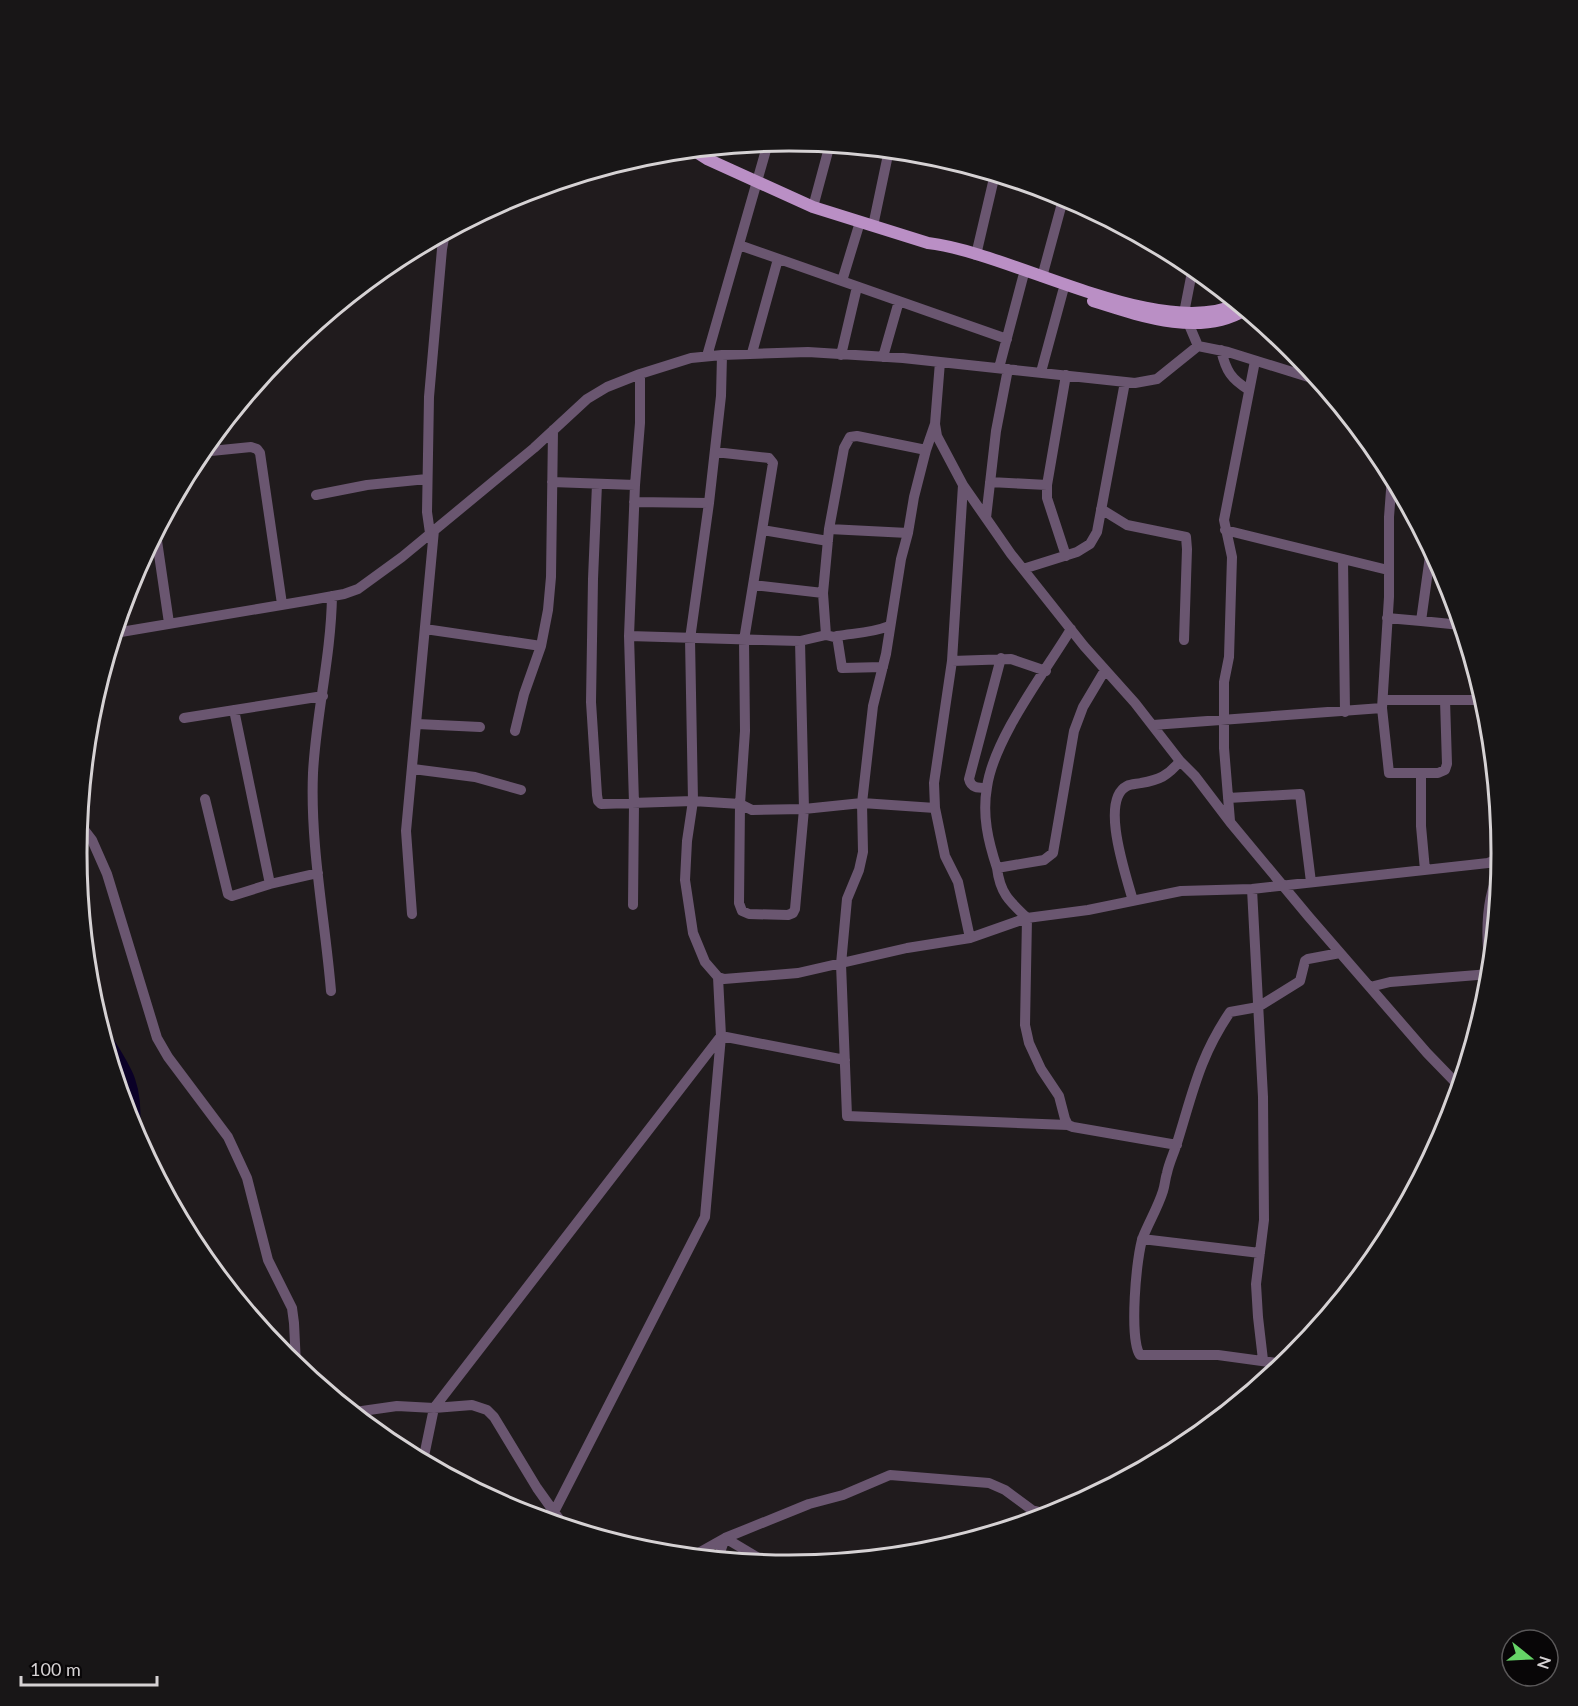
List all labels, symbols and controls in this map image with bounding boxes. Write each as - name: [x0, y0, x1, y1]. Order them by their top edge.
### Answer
- north arrow: [1500, 1628, 1560, 1688]
- scale bar: [21, 1649, 158, 1687]
- text: N: [1534, 1654, 1556, 1672]
- text: 100 m: [30, 1658, 81, 1680]

